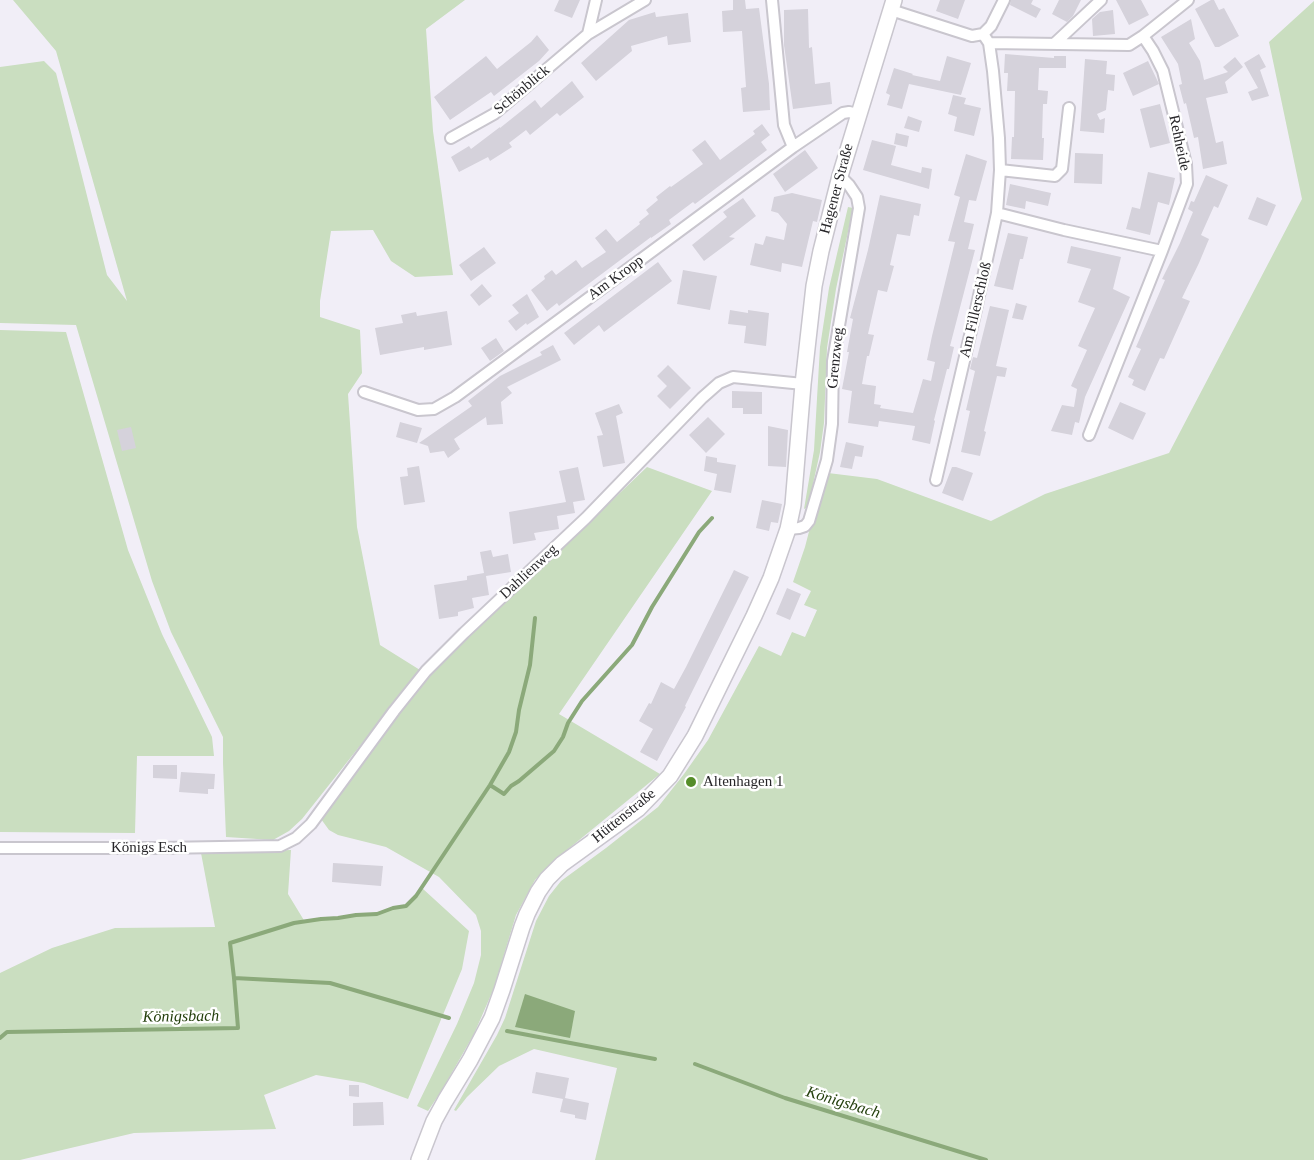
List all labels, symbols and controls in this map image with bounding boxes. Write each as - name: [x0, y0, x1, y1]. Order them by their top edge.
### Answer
- street label: Schönblick: [490, 61, 554, 119]
- street label: Rehheide: [1164, 113, 1194, 173]
- street label: Hagener Straße: [816, 142, 858, 236]
- street label: Am Kropp: [585, 252, 647, 304]
- street label: Am Fillerschloß: [956, 260, 996, 360]
- street label: Grenzweg: [824, 326, 848, 390]
- street label: Dahlienweg: [496, 541, 562, 603]
- place label: Altenhagen 1: [703, 773, 783, 791]
- marker: Altenhagen 1: [684, 775, 698, 789]
- street label: Hüttenstraße: [589, 785, 659, 847]
- street label: Königs Esch: [111, 839, 187, 857]
- water label: Königsbach: [143, 1007, 219, 1027]
- water label: Königsbach: [804, 1083, 882, 1123]

